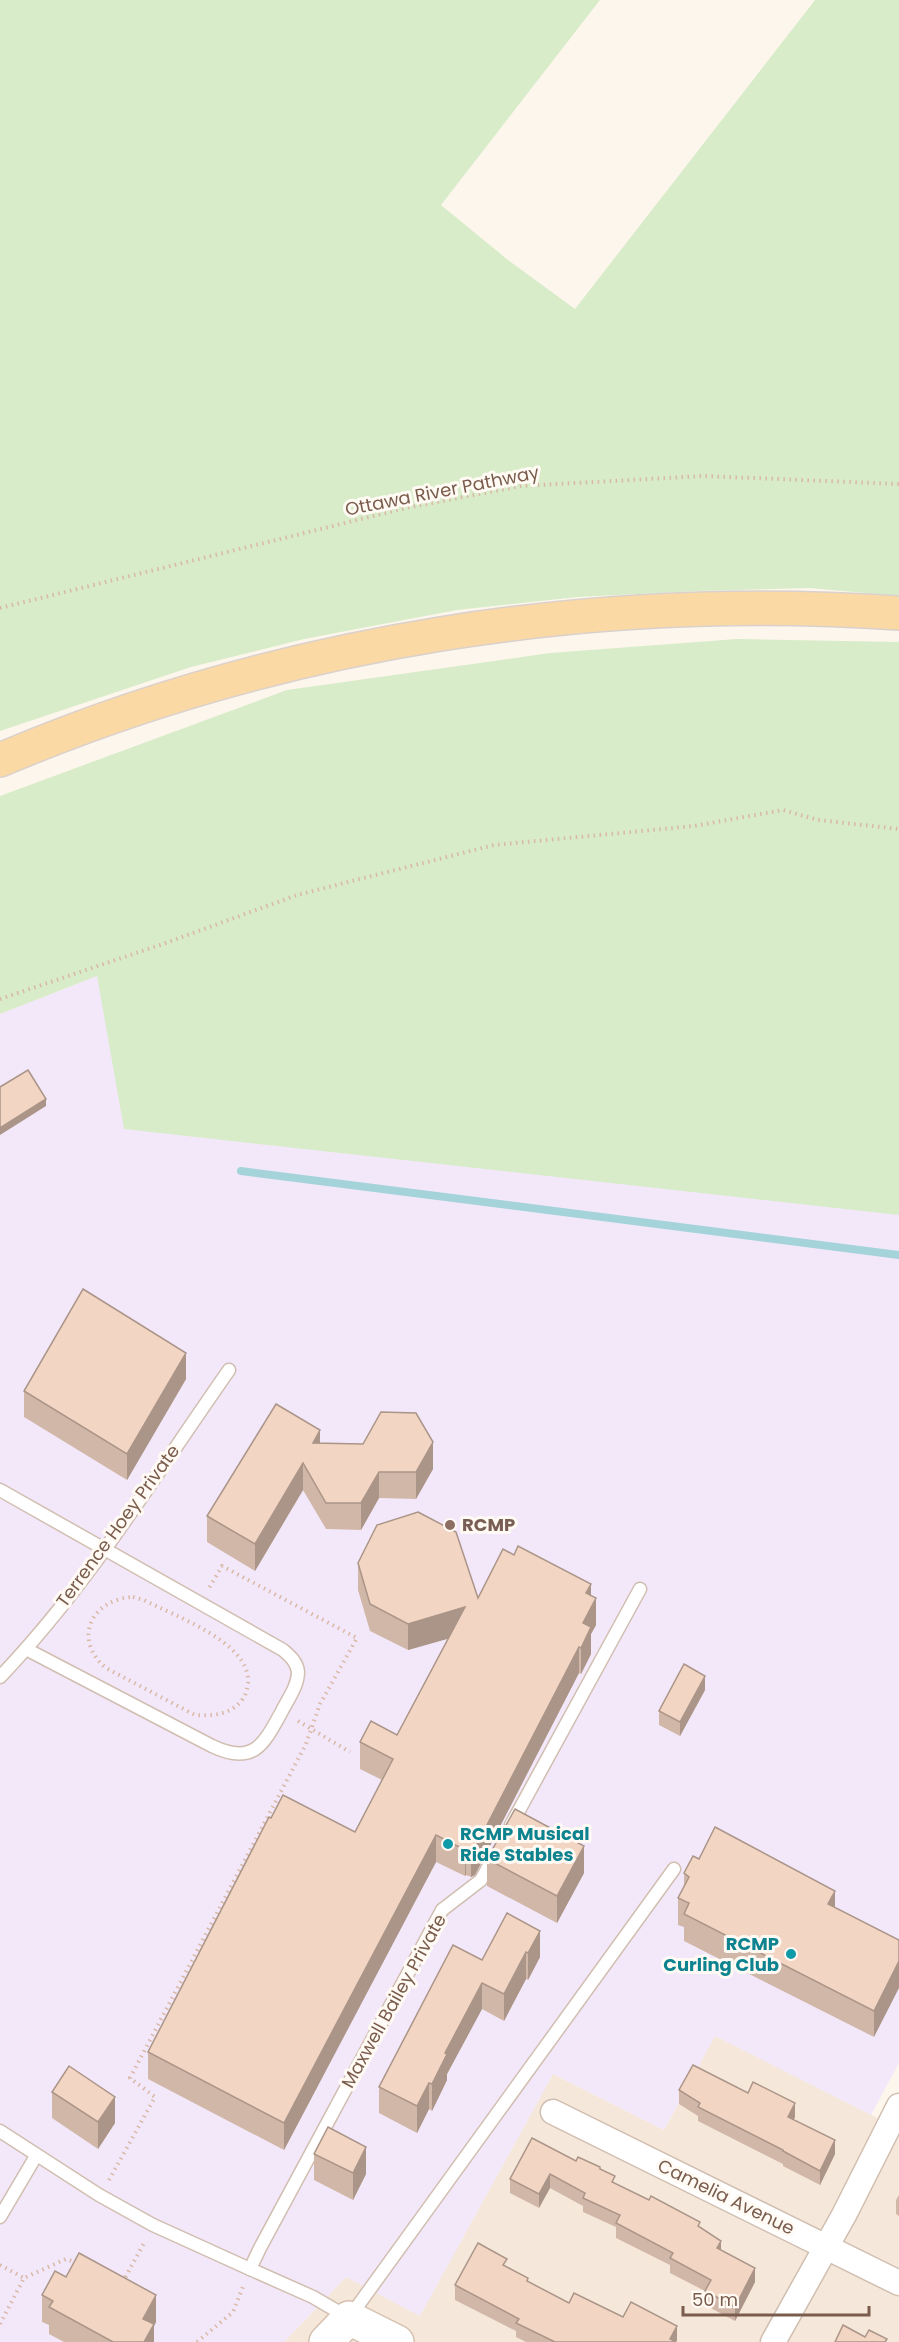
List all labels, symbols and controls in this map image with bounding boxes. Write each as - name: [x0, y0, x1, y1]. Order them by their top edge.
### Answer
- street label: Ottawa River Pathway: [343, 459, 541, 522]
- street label: Terrence Hoey Private: [50, 1439, 185, 1612]
- place label: RCMP: [462, 1512, 515, 1537]
- marker: RCMP: [443, 1518, 457, 1532]
- place label: RCMP Musical Ride Stables: [460, 1821, 589, 1867]
- marker: RCMP Musical Ride Stables: [441, 1837, 455, 1851]
- street label: Maxwell Bailey Private: [335, 1909, 452, 2092]
- place label: RCMP Curling Club: [663, 1931, 779, 1977]
- marker: RCMP Curling Club: [784, 1947, 798, 1961]
- street label: Camelia Avenue: [654, 2153, 799, 2240]
- scale bar: [683, 2279, 869, 2317]
- text: 50 m: [692, 2287, 738, 2312]

